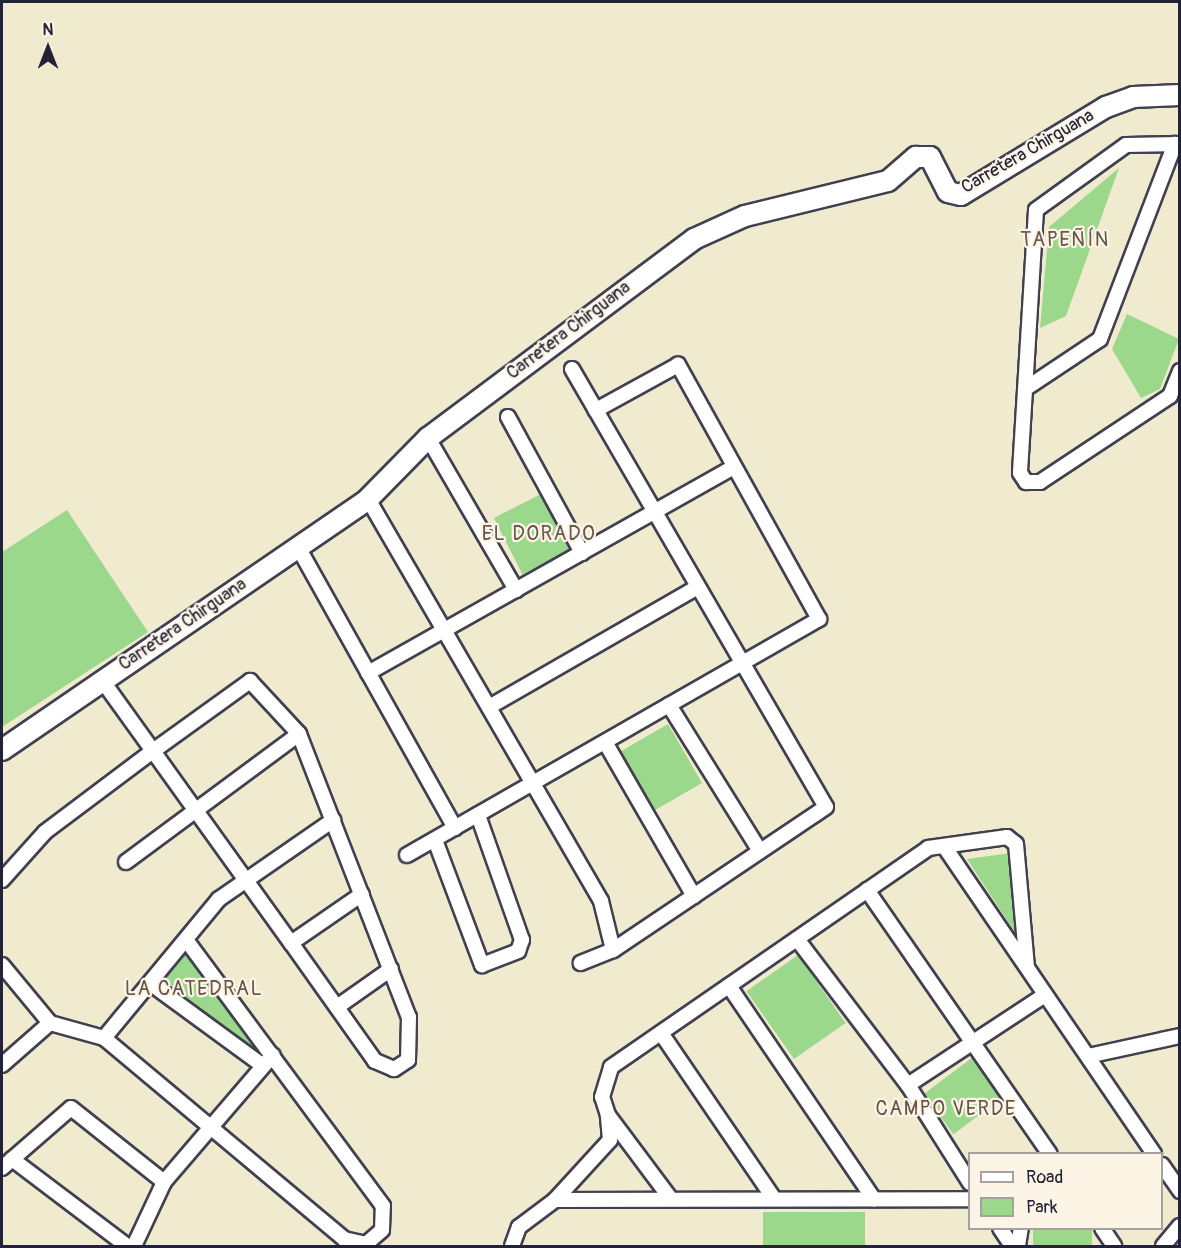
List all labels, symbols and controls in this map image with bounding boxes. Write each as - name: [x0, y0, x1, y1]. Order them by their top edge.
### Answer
- north arrow: [18, 18, 78, 78]
- text: N: [43, 20, 53, 40]
- street label: Carretera Chirguana: [958, 105, 1098, 199]
- district label: TAPEÑÍN: [1020, 227, 1110, 251]
- street label: Carretera Chirguana: [503, 277, 635, 385]
- district label: EL DORADO: [482, 521, 596, 545]
- street label: Carretera Chirguana: [115, 574, 251, 676]
- district label: LA CATEDRAL: [125, 976, 263, 1000]
- district label: CAMPO VERDE: [875, 1096, 1017, 1120]
- legend: [968, 1152, 1163, 1230]
- text: Road: [1026, 1166, 1063, 1189]
- text: Park: [1026, 1196, 1058, 1219]

